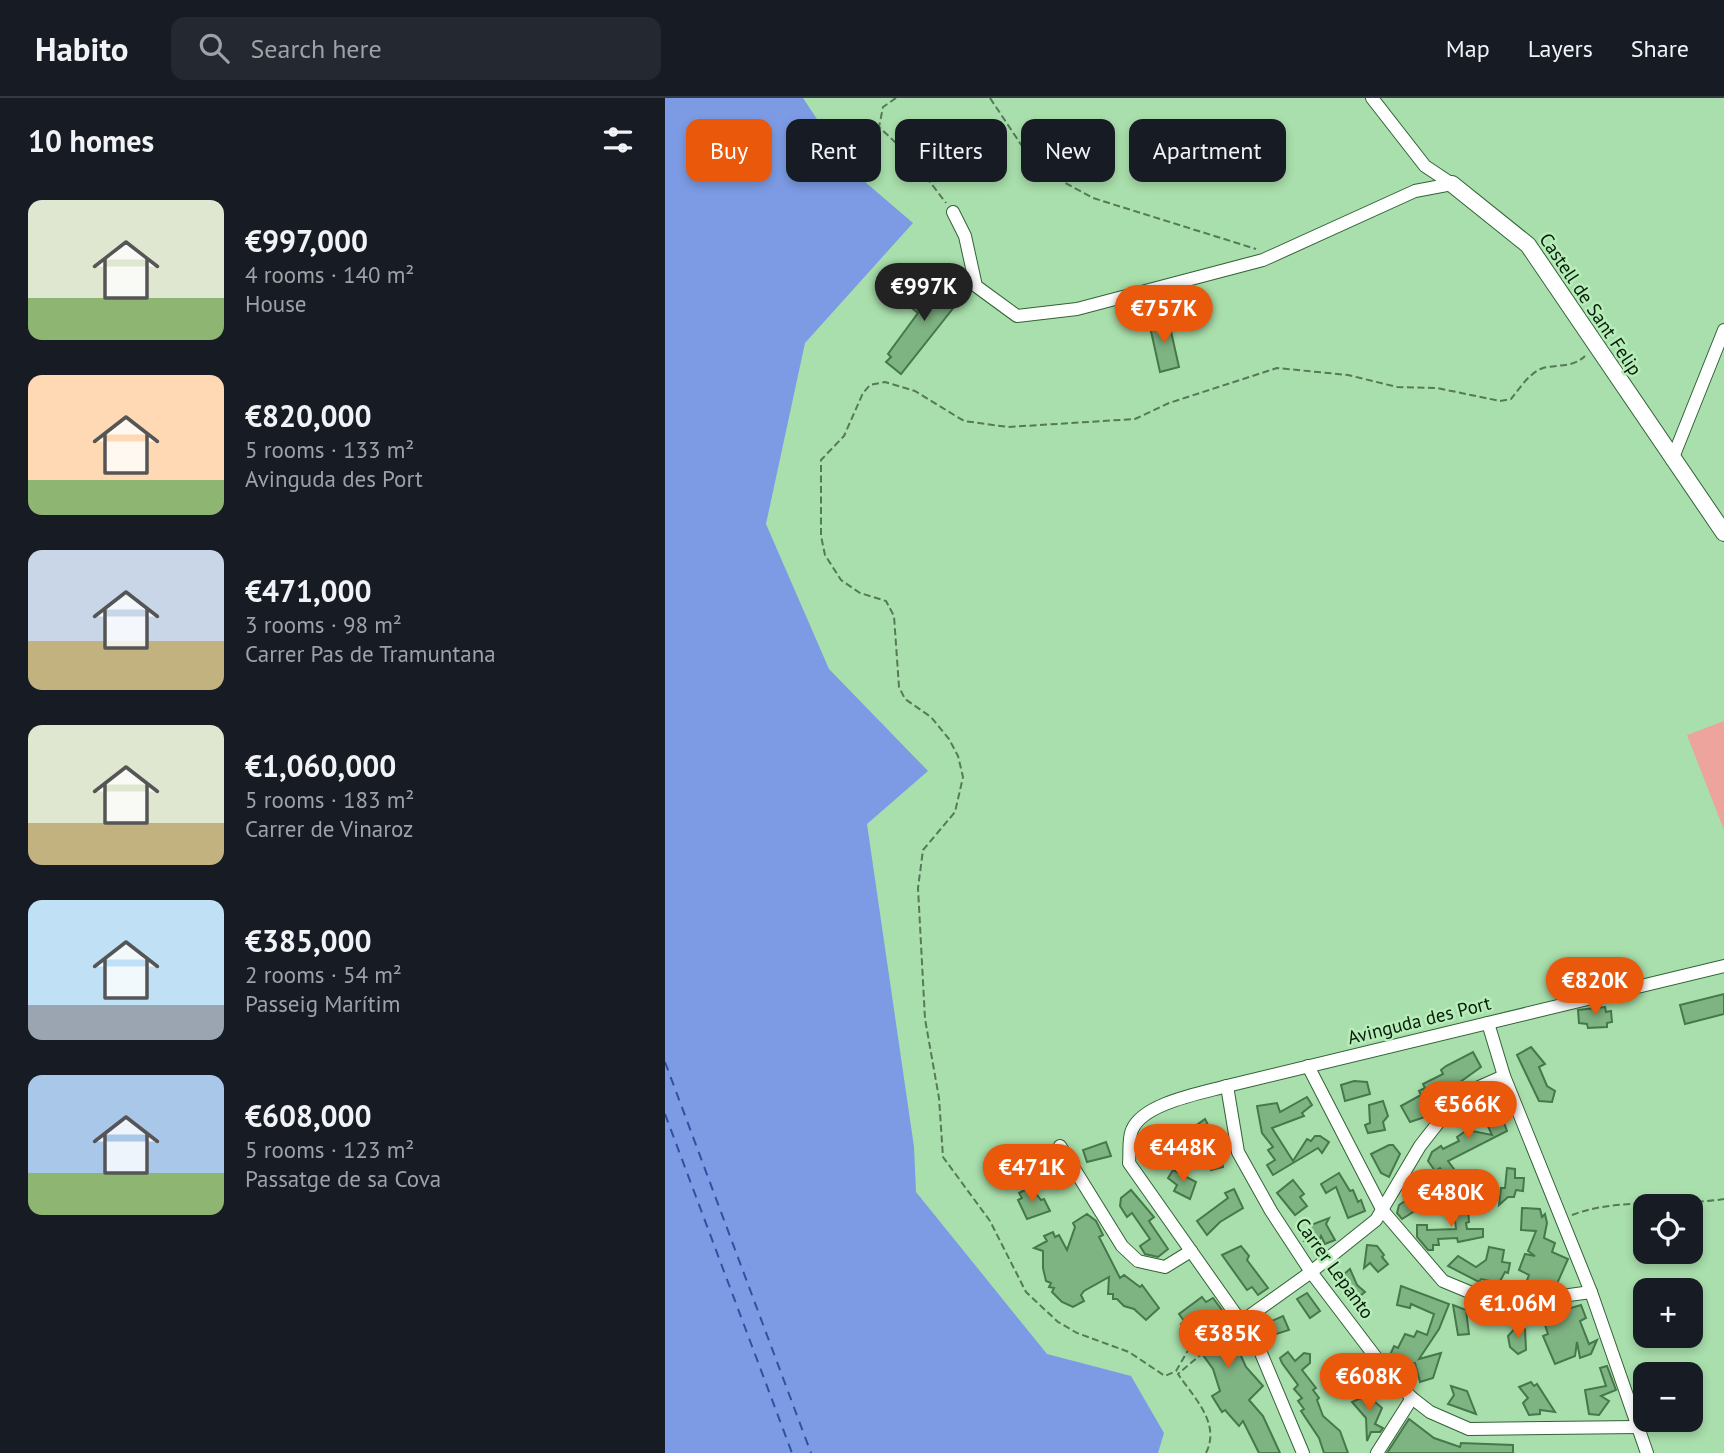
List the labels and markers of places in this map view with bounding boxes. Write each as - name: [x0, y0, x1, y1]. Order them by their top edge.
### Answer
- pin: €997K: [875, 264, 973, 323]
- pin: €757K: [1115, 286, 1213, 345]
- pin: €820K: [1546, 958, 1644, 1017]
- pin: €566K: [1419, 1082, 1517, 1141]
- pin: €448K: [1134, 1124, 1232, 1184]
- pin: €471K: [983, 1144, 1081, 1204]
- pin: €480K: [1402, 1170, 1500, 1229]
- pin: €1.06M: [1461, 1280, 1575, 1340]
- pin: €385K: [1179, 1310, 1277, 1370]
- pin: €608K: [1320, 1354, 1418, 1413]

